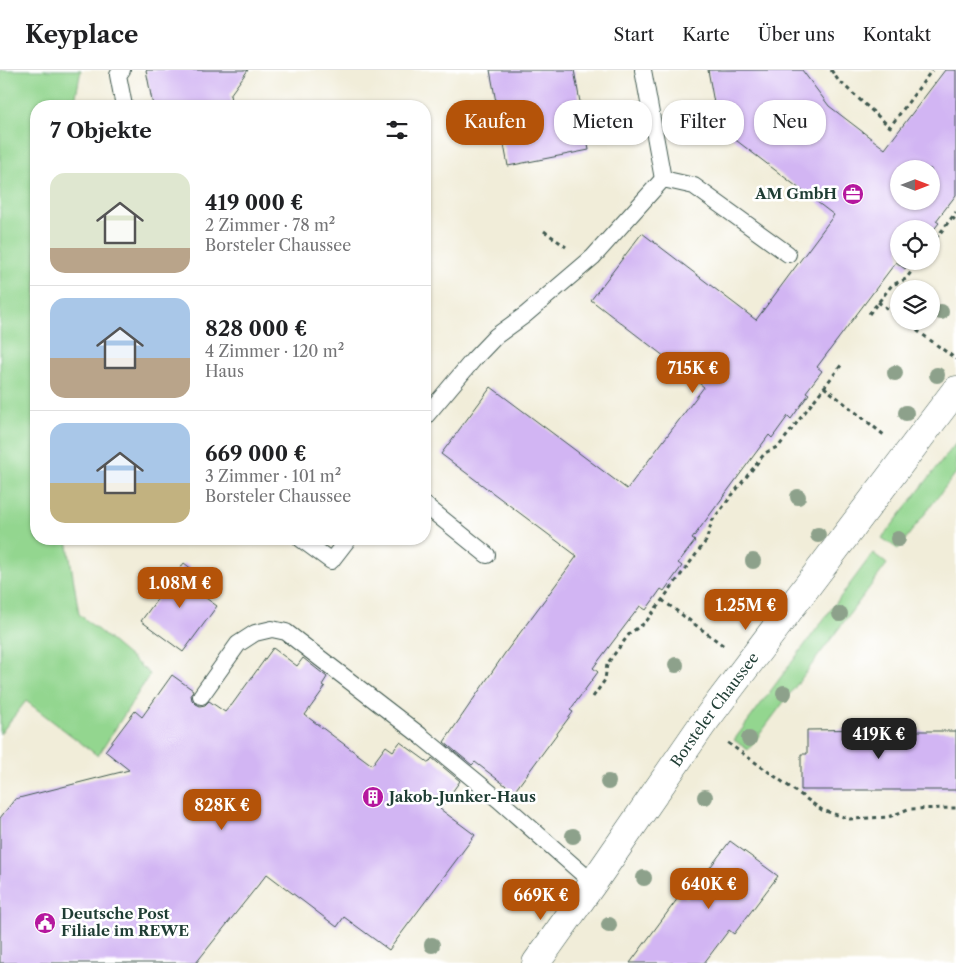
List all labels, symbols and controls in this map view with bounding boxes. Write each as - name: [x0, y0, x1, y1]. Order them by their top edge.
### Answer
- text: Keyplace: [25, 20, 138, 49]
- text: Start: [614, 24, 654, 46]
- text: Karte: [682, 24, 730, 46]
- text: Über uns: [758, 24, 835, 46]
- text: Kontakt: [863, 24, 931, 46]
- chip: Kaufen: [446, 100, 544, 145]
- chip: Mieten: [554, 100, 652, 145]
- chip: Filter: [662, 100, 744, 145]
- chip: Neu: [754, 100, 826, 145]
- icon: filters: [383, 116, 411, 144]
- text: 7 Objekte: [50, 118, 152, 143]
- north arrow: [890, 160, 940, 210]
- map controls: [890, 160, 940, 330]
- office icon: AM GmbH: [841, 182, 865, 206]
- place label: AM GmbH: [754, 184, 837, 203]
- text: 419 000 €: [205, 190, 303, 215]
- icon: home: [90, 193, 150, 253]
- text: 2 Zimmer · 78 m²: [205, 215, 335, 235]
- button: locate: [890, 220, 940, 270]
- text: Borsteler Chaussee: [205, 235, 351, 255]
- button: layers: [890, 280, 940, 330]
- text: 828 000 €: [205, 316, 307, 341]
- icon: home: [90, 318, 150, 378]
- text: 4 Zimmer · 120 m²: [205, 341, 344, 361]
- pin: 715K €: [652, 352, 734, 394]
- text: 715K €: [668, 358, 718, 378]
- text: Haus: [205, 361, 244, 381]
- text: 669 000 €: [205, 441, 307, 466]
- icon: home: [90, 443, 150, 503]
- text: 3 Zimmer · 101 m²: [205, 466, 341, 486]
- text: Borsteler Chaussee: [205, 486, 351, 506]
- pin: 1.08M €: [134, 566, 226, 609]
- text: 1.08M €: [149, 573, 211, 593]
- pin: 1.25M €: [700, 588, 792, 631]
- text: 1.25M €: [715, 595, 777, 615]
- street label: Borsteler Chaussee: [666, 649, 763, 770]
- pin: 419K €: [838, 718, 920, 760]
- text: 419K €: [853, 724, 905, 744]
- building icon: Jakob-Junker-Haus: [361, 785, 385, 809]
- place label: Jakob-Junker-Haus: [386, 787, 536, 806]
- pin: 828K €: [181, 788, 263, 831]
- text: 828K €: [194, 795, 250, 815]
- pin: 640K €: [668, 868, 750, 910]
- text: 640K €: [681, 874, 737, 894]
- pin: 669K €: [500, 878, 582, 921]
- text: 669K €: [513, 885, 569, 905]
- place label: Deutsche Post Filiale im REWE: [61, 904, 189, 940]
- public building icon: Deutsche Post Filiale im REWE: [33, 911, 57, 935]

